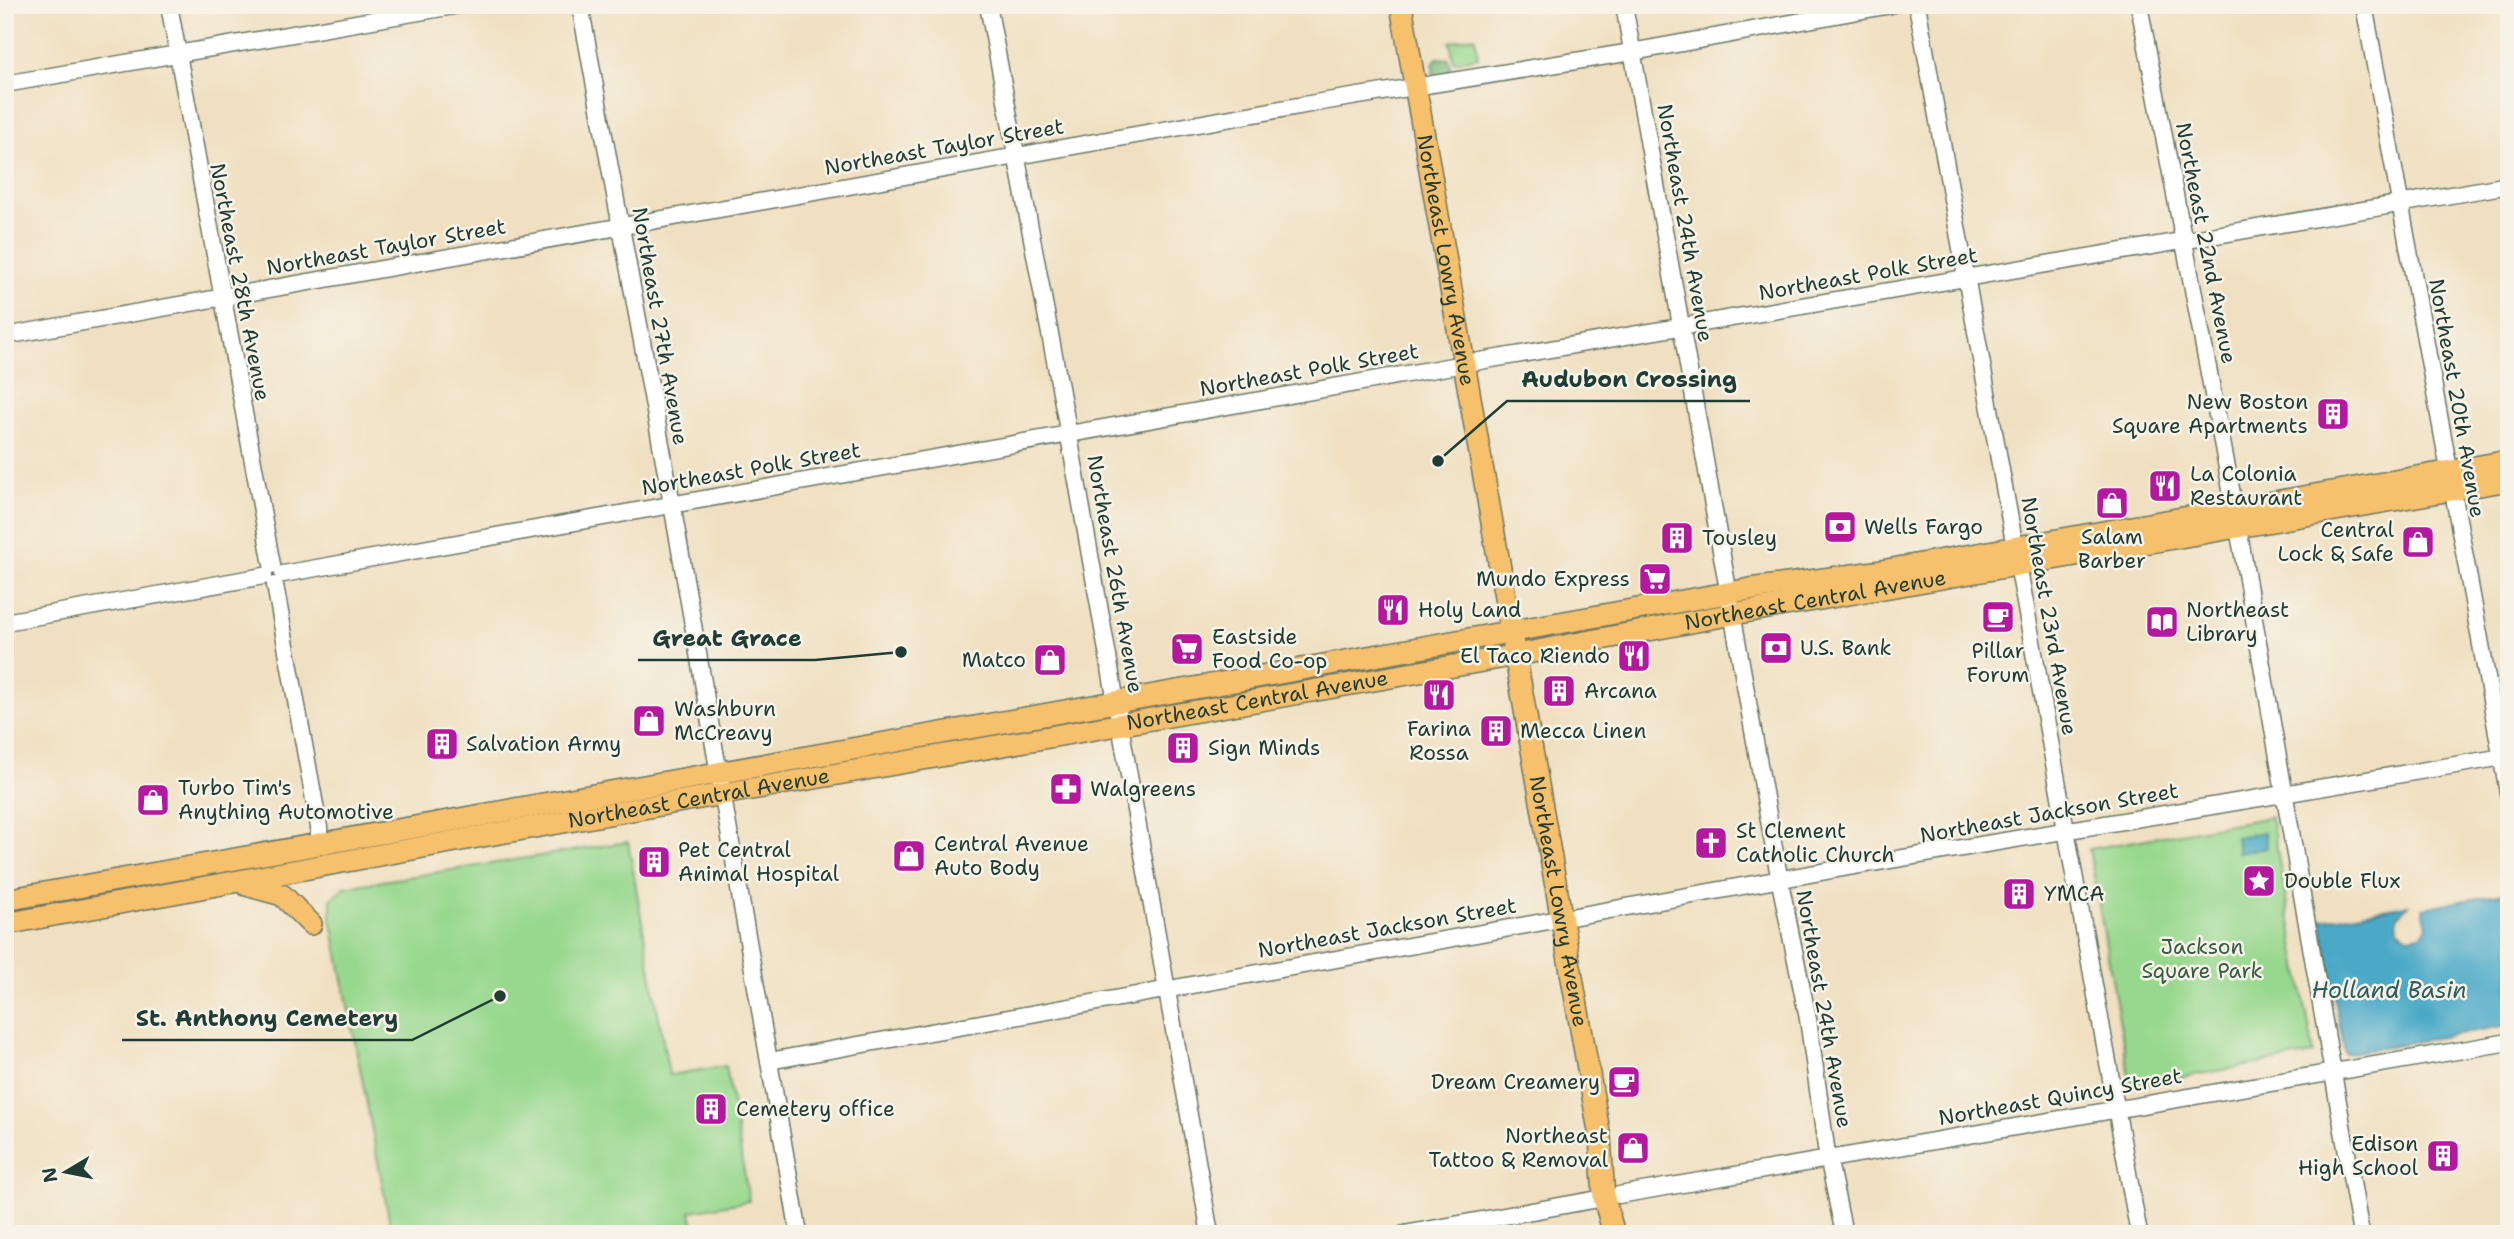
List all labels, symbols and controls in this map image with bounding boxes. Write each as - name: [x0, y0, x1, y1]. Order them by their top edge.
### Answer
- street label: Northeast 24th Avenue: [1650, 102, 1720, 344]
- street label: Northeast Taylor Street: [822, 112, 1066, 182]
- street label: Northeast 22nd Avenue: [2169, 120, 2243, 366]
- street label: Northeast Lowry Avenue: [1410, 132, 1482, 388]
- street label: Northeast 28th Avenue: [203, 161, 277, 403]
- street label: Northeast 27th Avenue: [625, 205, 695, 447]
- street label: Northeast Taylor Street: [264, 212, 508, 282]
- street label: Northeast Polk Street: [1756, 241, 1980, 307]
- street label: Northeast 20th Avenue: [2422, 276, 2492, 520]
- street label: Northeast Polk Street: [1197, 337, 1421, 403]
- callout: Audubon Crossing: [1507, 357, 1750, 401]
- text: Audubon Crossing: [1521, 364, 1737, 394]
- place label: New Boston Square Apartments: [2112, 388, 2308, 440]
- building icon: New Boston Square Apartments: [2314, 395, 2352, 433]
- street label: Northeast Polk Street: [639, 436, 863, 502]
- street label: Northeast 26th Avenue: [1080, 453, 1150, 695]
- place label: La Colonia Restaurant: [2190, 460, 2302, 512]
- restaurant icon: La Colonia Restaurant: [2146, 467, 2184, 505]
- shop icon: Salam Barber: [2093, 484, 2131, 522]
- street label: Northeast 23rd Avenue: [2014, 495, 2084, 737]
- bank icon: Wells Fargo: [1821, 508, 1859, 546]
- place label: Wells Fargo: [1864, 513, 1983, 541]
- place label: Central Lock & Safe: [2278, 516, 2395, 568]
- building icon: Tousley: [1658, 519, 1696, 557]
- place label: Salam Barber: [2078, 523, 2146, 575]
- shop icon: Central Lock & Safe: [2399, 523, 2437, 561]
- place label: Tousley: [1702, 524, 1777, 552]
- supermarket icon: Mundo Express: [1636, 560, 1674, 598]
- street label: Northeast Central Avenue: [1682, 563, 1948, 637]
- place label: Mundo Express: [1476, 565, 1630, 593]
- restaurant icon: Holy Land: [1374, 591, 1412, 629]
- place label: Holy Land: [1418, 596, 1521, 624]
- place label: Northeast Library: [2186, 596, 2289, 648]
- cafe icon: Pillar Forum: [1979, 598, 2017, 636]
- library icon: Northeast Library: [2143, 603, 2181, 641]
- callout: Great Grace: [638, 616, 815, 660]
- text: Great Grace: [652, 623, 802, 653]
- place label: Eastside Food Co-op: [1212, 623, 1327, 675]
- bank icon: U.S. Bank: [1757, 629, 1795, 667]
- supermarket icon: Eastside Food Co-op: [1168, 630, 1206, 668]
- place label: U.S. Bank: [1800, 634, 1892, 662]
- restaurant icon: El Taco Riendo: [1615, 637, 1653, 675]
- place label: Pillar Forum: [1967, 637, 2029, 689]
- shop icon: Matco: [1031, 641, 1069, 679]
- place label: El Taco Riendo: [1460, 642, 1610, 670]
- place label: Matco: [962, 646, 1026, 674]
- street label: Northeast Central Avenue: [1124, 664, 1390, 737]
- building icon: Arcana: [1540, 672, 1578, 710]
- restaurant icon: Farina Rossa: [1420, 676, 1458, 714]
- place label: Arcana: [1584, 677, 1657, 705]
- place label: Washburn McCreavy: [674, 695, 776, 747]
- shop icon: Washburn McCreavy: [630, 702, 668, 740]
- building icon: Mecca Linen: [1477, 712, 1515, 750]
- place label: Farina Rossa: [1407, 715, 1471, 767]
- place label: Mecca Linen: [1520, 717, 1646, 745]
- building icon: Salvation Army: [423, 725, 461, 763]
- building icon: Sign Minds: [1164, 729, 1202, 767]
- place label: Salvation Army: [466, 730, 621, 758]
- place label: Sign Minds: [1208, 734, 1320, 762]
- street label: Northeast Central Avenue: [566, 762, 832, 835]
- pharmacy icon: Walgreens: [1047, 770, 1085, 808]
- street label: Northeast Lowry Avenue: [1523, 773, 1594, 1029]
- place label: Turbo Tim's Anything Automotive: [178, 774, 394, 826]
- place label: Walgreens: [1090, 775, 1196, 803]
- street label: Northeast Jackson Street: [1918, 776, 2180, 850]
- shop icon: Turbo Tim's Anything Automotive: [134, 781, 172, 819]
- place label: St Clement Catholic Church: [1736, 817, 1895, 869]
- church icon: St Clement Catholic Church: [1692, 824, 1730, 862]
- place label: Central Avenue Auto Body: [934, 830, 1089, 882]
- place label: Pet Central Animal Hospital: [678, 836, 840, 888]
- shop icon: Central Avenue Auto Body: [890, 837, 928, 875]
- building icon: Pet Central Animal Hospital: [635, 843, 673, 881]
- place icon: Double Flux: [2240, 862, 2278, 900]
- place label: Double Flux: [2284, 867, 2401, 895]
- building icon: YMCA: [2000, 875, 2038, 913]
- place label: YMCA: [2044, 880, 2104, 908]
- street label: Northeast 24th Avenue: [1789, 888, 1859, 1130]
- street label: Northeast Jackson Street: [1256, 891, 1518, 965]
- park label: Jackson Square Park: [2141, 933, 2263, 985]
- water label: Holland Basin: [2311, 975, 2467, 1005]
- callout: St. Anthony Cemetery: [122, 996, 412, 1040]
- text: St. Anthony Cemetery: [136, 1003, 398, 1033]
- street label: Northeast Quincy Street: [1936, 1062, 2184, 1132]
- cafe icon: Dream Creamery: [1605, 1063, 1643, 1101]
- place label: Dream Creamery: [1431, 1068, 1600, 1096]
- building icon: Cemetery office: [692, 1090, 730, 1128]
- place label: Cemetery office: [736, 1095, 895, 1123]
- place label: Northeast Tattoo & Removal: [1429, 1122, 1609, 1174]
- shop icon: Northeast Tattoo & Removal: [1614, 1129, 1652, 1167]
- place label: Edison High School: [2298, 1130, 2419, 1182]
- building icon: Edison High School: [2424, 1137, 2462, 1175]
- north arrow: [32, 1138, 102, 1208]
- text: N: [36, 1165, 63, 1184]

